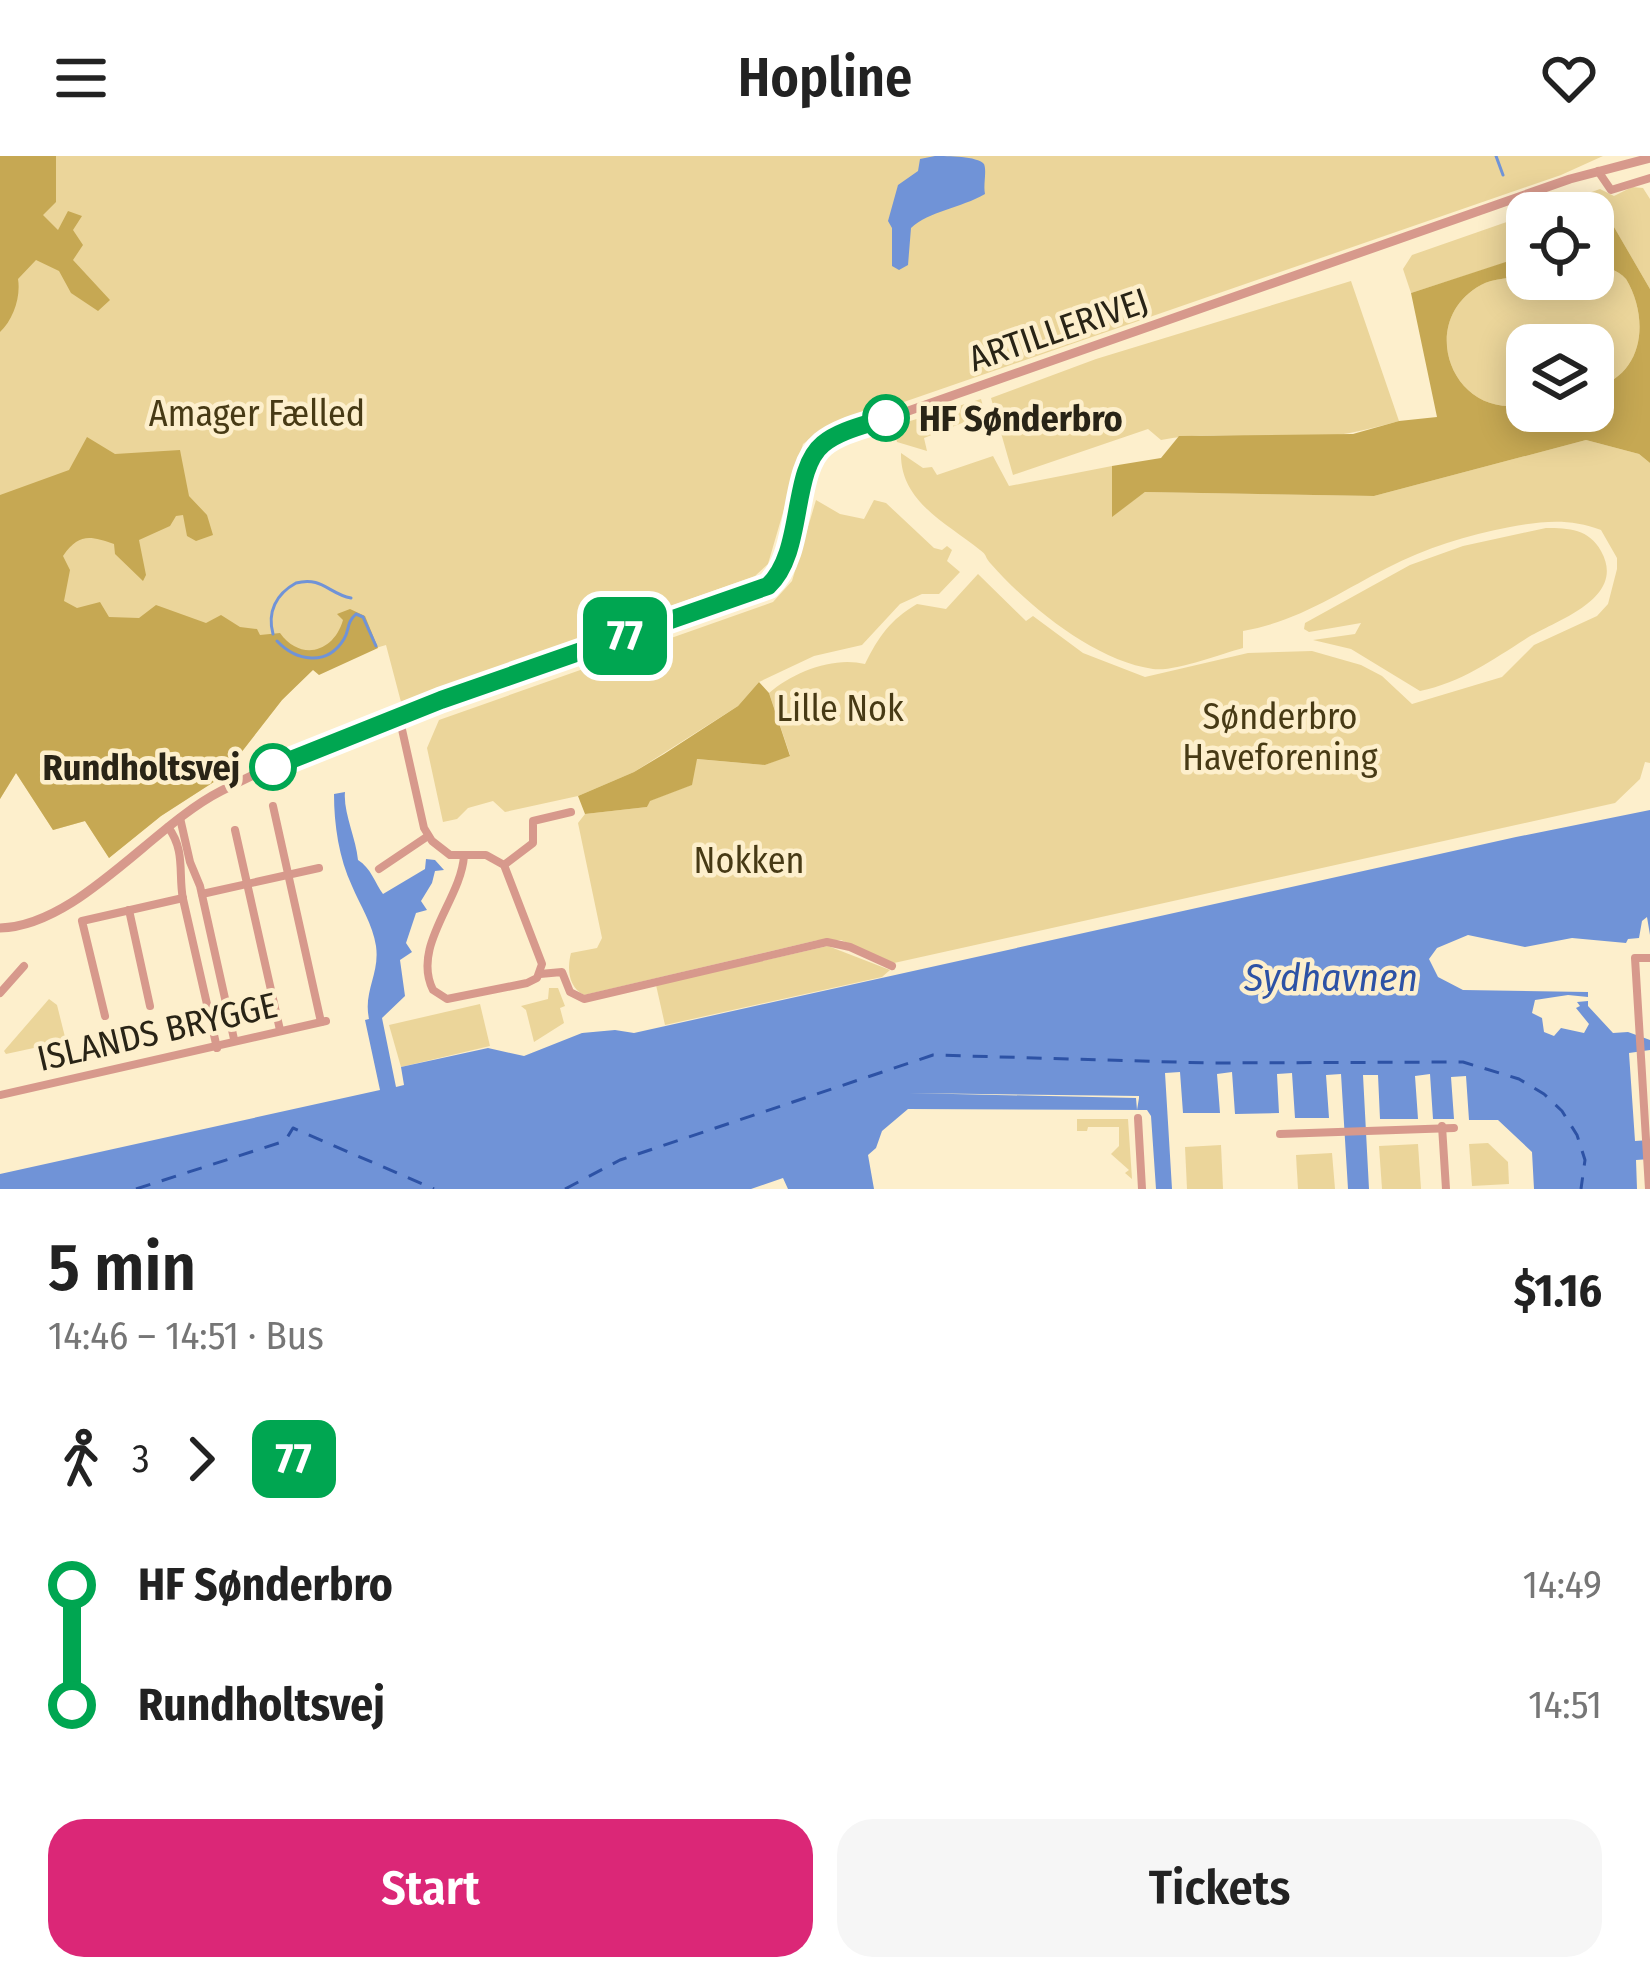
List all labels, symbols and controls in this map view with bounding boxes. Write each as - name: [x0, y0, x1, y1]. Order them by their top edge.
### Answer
- icon: menu: [48, 45, 114, 111]
- icon: heart: [1536, 45, 1602, 111]
- text: Hopline: [738, 46, 912, 110]
- map controls: [1506, 192, 1614, 432]
- button: locate: [1506, 192, 1614, 300]
- street label: ARTILLERIVEJ: [963, 279, 1154, 381]
- button: layers: [1506, 324, 1614, 432]
- park label: Amager Fælled: [149, 392, 365, 436]
- marker: HF Sønderbro: [864, 396, 908, 440]
- place label: HF Sønderbro: [919, 397, 1123, 441]
- line badge: 77: [571, 597, 679, 675]
- text: 77: [607, 611, 643, 661]
- park label: Lille Nok: [776, 687, 904, 731]
- park label: Sønderbro Haveforening: [1182, 695, 1378, 780]
- marker: Rundholtsvej: [251, 745, 295, 789]
- place label: Rundholtsvej: [43, 746, 240, 790]
- park label: Nokken: [694, 839, 804, 883]
- water label: Sydhavnen: [1243, 955, 1418, 1001]
- street label: ISLANDS BRYGGE: [33, 983, 281, 1081]
- text: 5 min: [48, 1228, 196, 1307]
- text: $1.16: [1514, 1264, 1602, 1318]
- text: 14:46 – 14:51 · Bus: [48, 1313, 324, 1359]
- icon: walk: [48, 1426, 114, 1492]
- icon: forward: [168, 1426, 234, 1492]
- text: 77: [276, 1434, 312, 1484]
- text: 3: [132, 1436, 150, 1482]
- text: HF Sønderbro: [138, 1558, 393, 1612]
- text: 14:49: [1523, 1562, 1602, 1608]
- text: Rundholtsvej: [138, 1678, 385, 1732]
- text: 14:51: [1528, 1682, 1602, 1728]
- button: Start: [48, 1819, 813, 1957]
- button: Tickets: [837, 1819, 1602, 1957]

